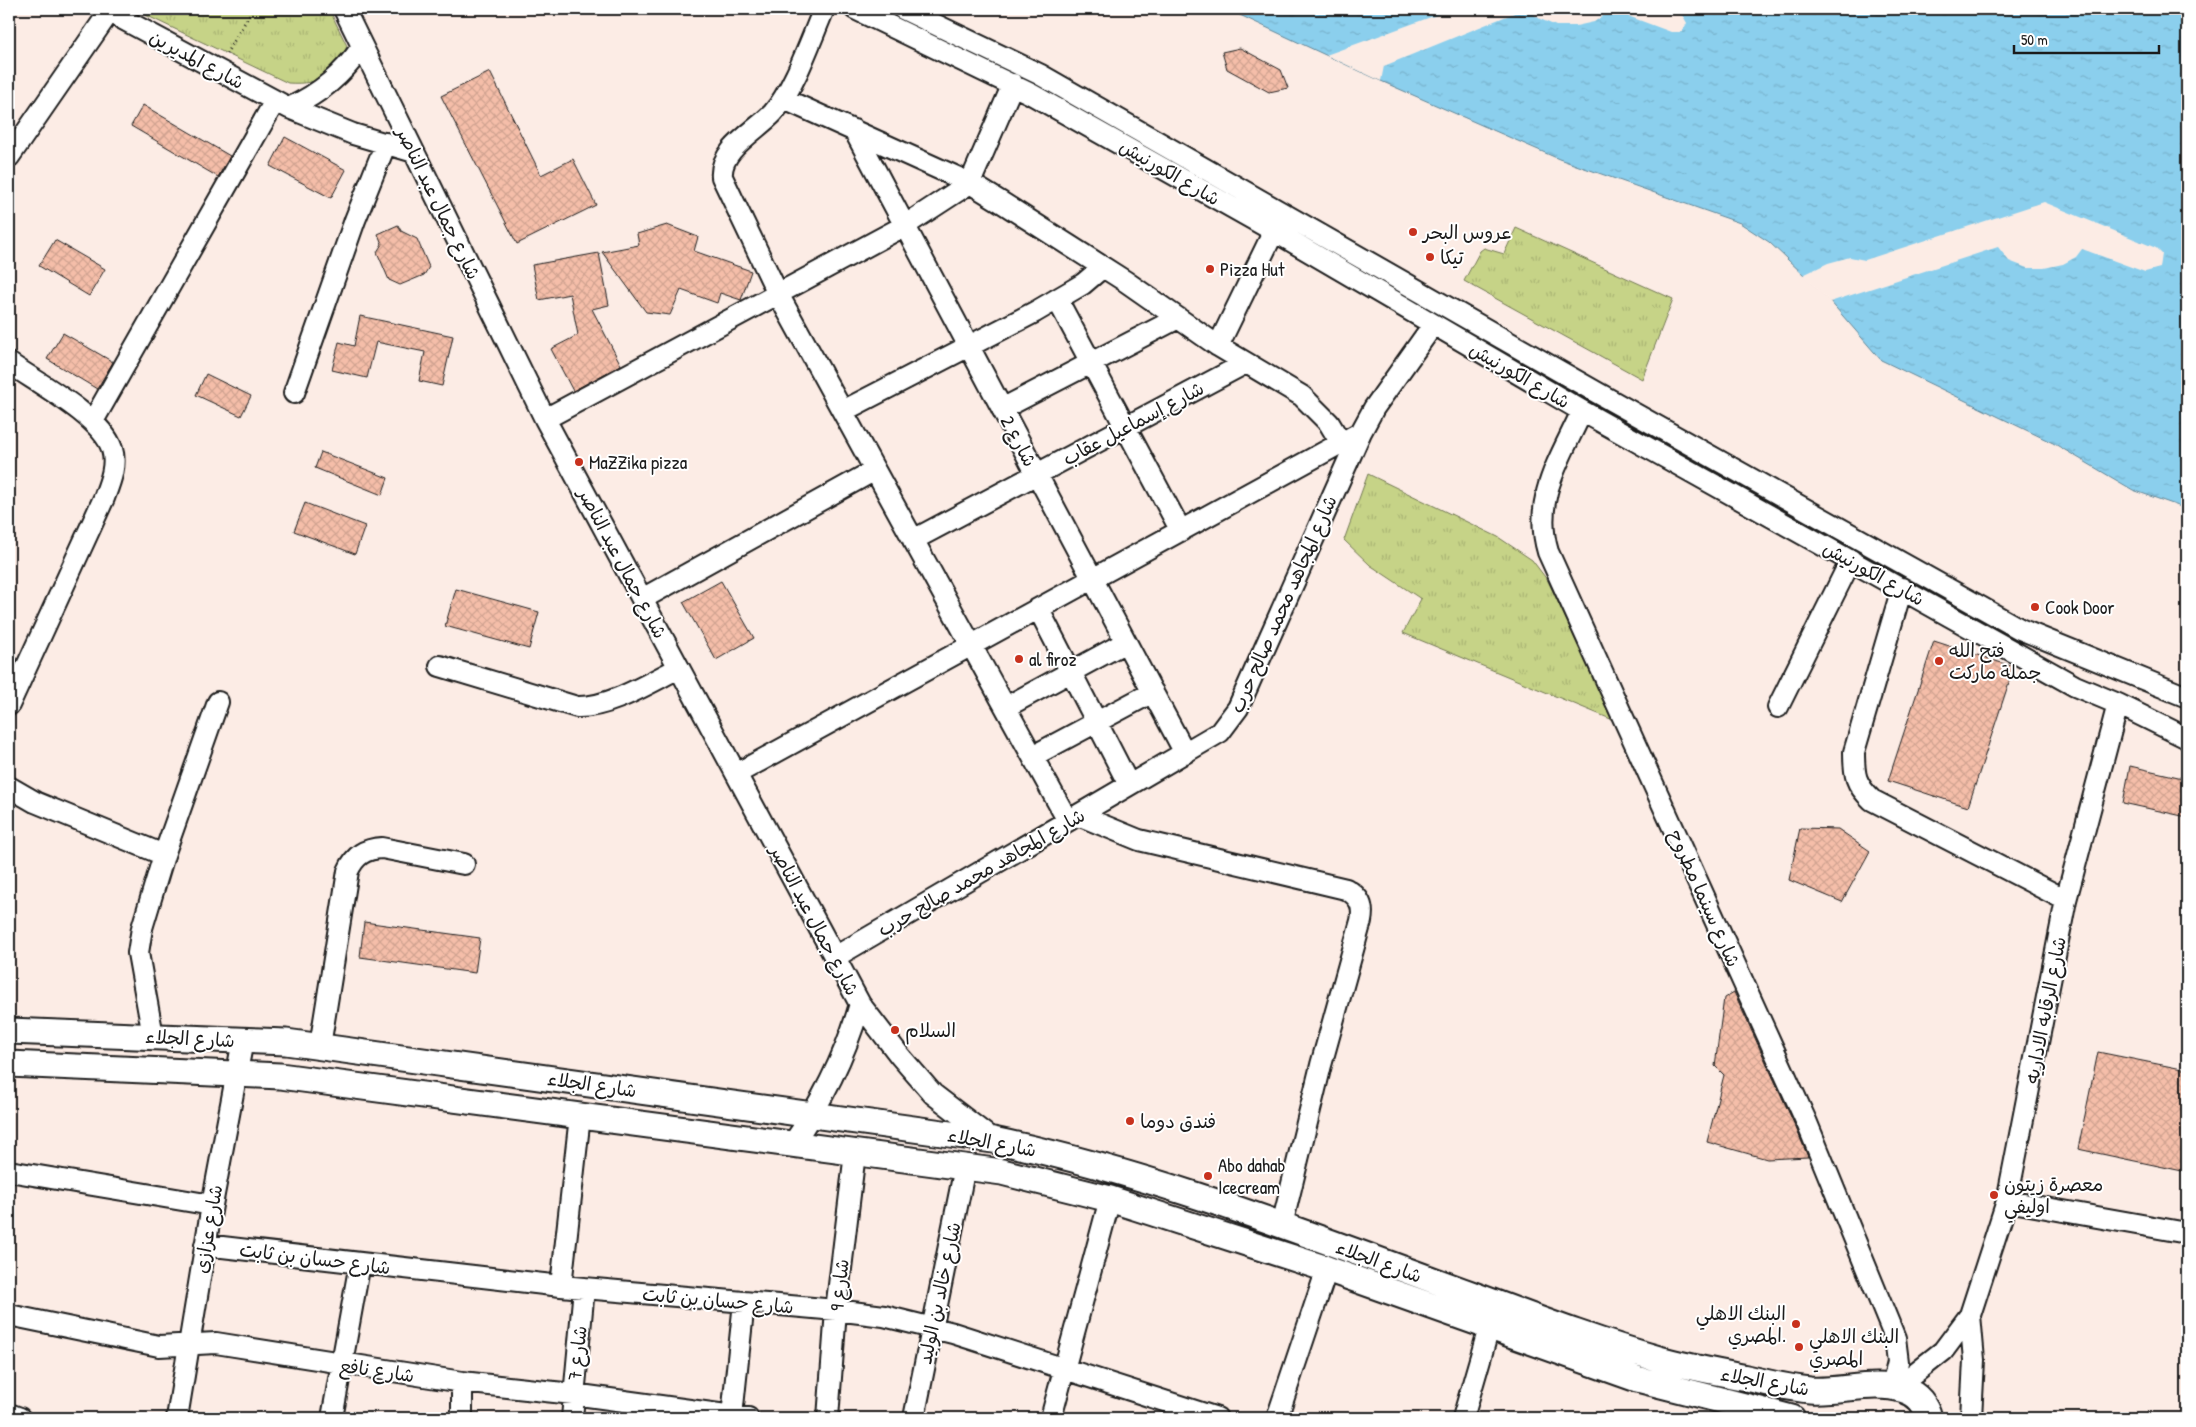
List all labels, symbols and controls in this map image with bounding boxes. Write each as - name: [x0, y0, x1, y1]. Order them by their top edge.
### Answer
- scale bar: [2014, 22, 2158, 54]
- street label: شارع المديرين: [145, 23, 249, 96]
- text: 50 m: [2021, 29, 2048, 50]
- street label: شارع جمال عبد الناصر: [389, 120, 487, 284]
- street label: شارع الكورنيش: [1114, 133, 1225, 212]
- place label: عروس البحر: [1421, 219, 1513, 245]
- marker: عروس البحر: [1407, 226, 1419, 238]
- place label: تيكا: [1440, 244, 1464, 270]
- marker: تيكا: [1424, 251, 1436, 263]
- place label: Pizza Hut: [1220, 256, 1285, 282]
- marker: Pizza Hut: [1204, 263, 1216, 275]
- street label: شارع الكورنيش: [1464, 336, 1575, 415]
- street label: شارع إسماعيل عقاب: [1058, 375, 1209, 472]
- street label: شارع 2: [994, 411, 1043, 472]
- place label: MaZZika pizza: [589, 449, 688, 475]
- marker: MaZZika pizza: [573, 456, 585, 468]
- street label: شارع جمال عبد الناصر: [571, 481, 674, 643]
- street label: شارع المجاهد محمد صالح حرب: [1223, 491, 1344, 717]
- street label: شارع الكورنيش: [1818, 534, 1929, 612]
- place label: Cook Door: [2045, 594, 2115, 620]
- marker: Cook Door: [2029, 601, 2041, 613]
- place label: فتح الله جملة ماركت: [1949, 637, 2041, 685]
- place label: al firoz: [1029, 646, 1077, 672]
- marker: al firoz: [1013, 653, 1025, 665]
- marker: فتح الله جملة ماركت: [1933, 655, 1945, 667]
- street label: شارع المجاهد محمد صالح حرب: [872, 802, 1090, 943]
- street label: شارع سينما مطروح: [1662, 825, 1747, 971]
- street label: شارع جمال عبد الناصر: [763, 838, 866, 1000]
- street label: شارع الرقابه الاداريه: [2018, 934, 2073, 1086]
- place label: السلام: [905, 1017, 956, 1045]
- street label: شارع الجلاء: [144, 1023, 236, 1054]
- marker: السلام: [889, 1024, 901, 1036]
- street label: شارع الجلاء: [546, 1065, 638, 1104]
- place label: فندق دوما: [1140, 1108, 1216, 1134]
- marker: فندق دوما: [1124, 1115, 1136, 1127]
- street label: شارع الجلاء: [945, 1121, 1038, 1164]
- place label: Abo dahab Icecream: [1218, 1152, 1285, 1200]
- marker: Abo dahab Icecream: [1202, 1170, 1214, 1182]
- place label: معصرة زيتون اوليفي: [2004, 1171, 2103, 1223]
- street label: شارع عزازى: [187, 1183, 230, 1276]
- marker: معصرة زيتون اوليفي: [1988, 1189, 2000, 1201]
- street label: شارع خالد بن الوليد: [911, 1220, 968, 1367]
- street label: شارع الجلاء: [1332, 1233, 1426, 1290]
- street label: شارع حسان بن ثابت: [238, 1236, 392, 1281]
- street label: شارع 9: [823, 1258, 856, 1313]
- street label: شارع حسان بن ثابت: [641, 1280, 795, 1321]
- place label: البنك الاهلي المصري.: [1696, 1300, 1786, 1350]
- marker: البنك الاهلي المصري.: [1790, 1318, 1802, 1330]
- place label: البنك الاهلي المصري: [1809, 1323, 1899, 1373]
- street label: شارع 7: [561, 1324, 594, 1382]
- marker: البنك الاهلي المصري: [1793, 1341, 1805, 1353]
- street label: شارع نافع: [338, 1352, 416, 1389]
- street label: شارع الجلاء: [1718, 1360, 1811, 1403]

